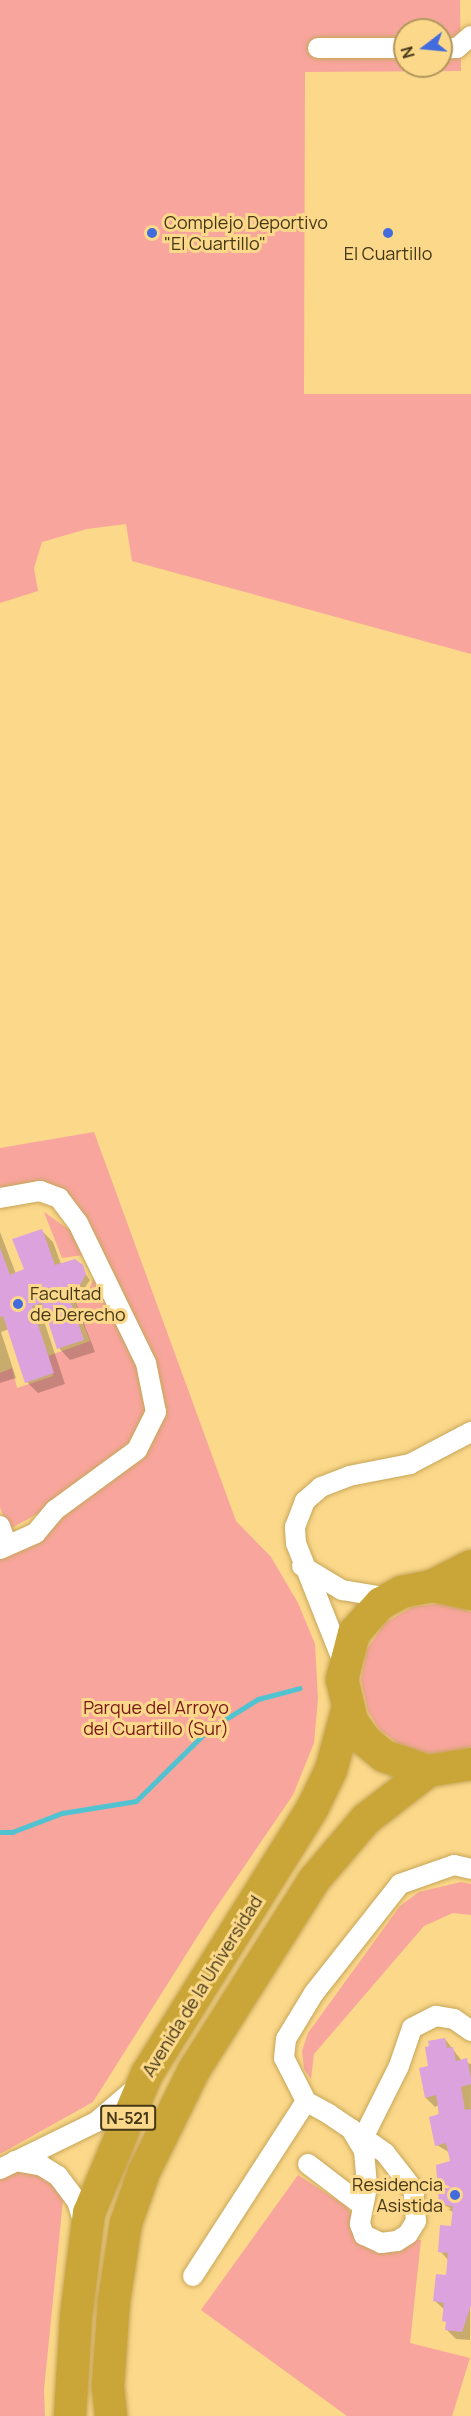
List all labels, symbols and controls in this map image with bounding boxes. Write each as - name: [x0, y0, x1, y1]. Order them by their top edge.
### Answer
- north arrow: [393, 18, 453, 78]
- text: N: [395, 44, 420, 61]
- place label: Complejo Deportivo "El Cuartillo": [164, 212, 328, 254]
- marker: Complejo Deportivo "El Cuartillo": [145, 226, 159, 240]
- marker: El Cuartillo: [381, 226, 395, 240]
- place label: El Cuartillo: [344, 242, 432, 264]
- place label: Facultad de Derecho: [30, 1283, 126, 1326]
- marker: Facultad de Derecho: [11, 1297, 25, 1311]
- park label: Parque del Arroyo del Cuartillo (Sur): [83, 1697, 229, 1740]
- street label: Avenida de la Universidad: [137, 1891, 267, 2081]
- road number: N-521: [100, 2105, 156, 2131]
- place label: Residencia Asistida: [352, 2174, 443, 2216]
- marker: Residencia Asistida: [448, 2188, 462, 2202]

